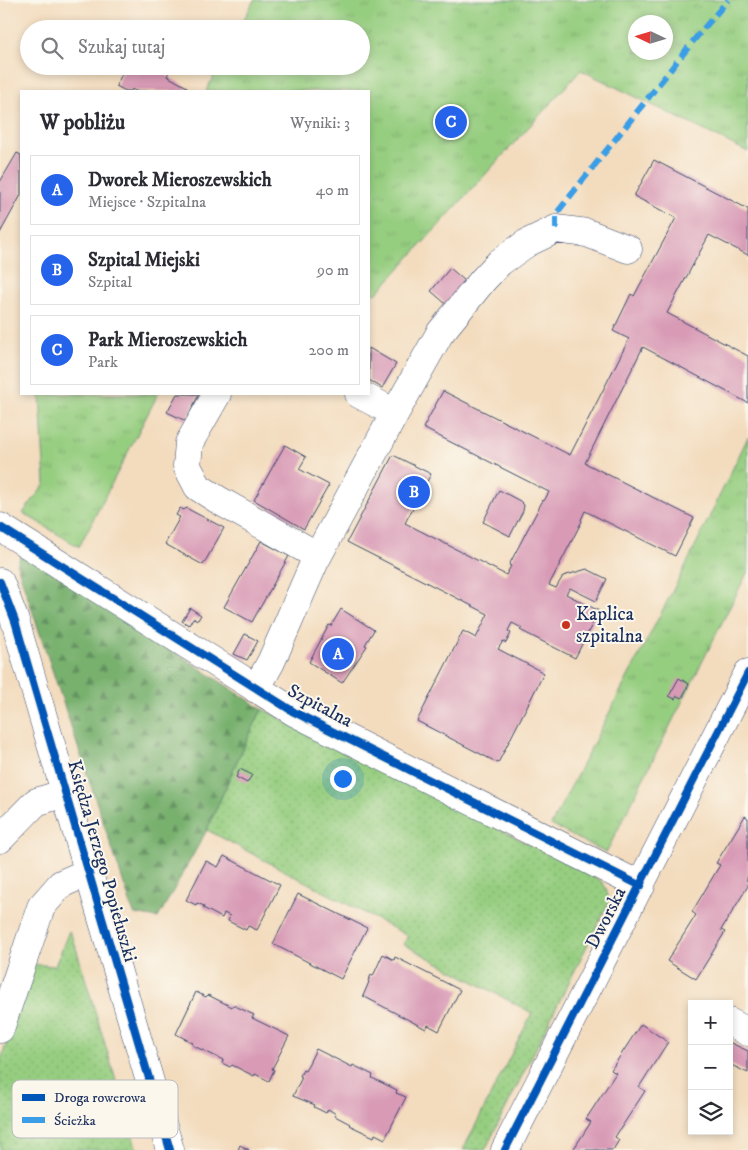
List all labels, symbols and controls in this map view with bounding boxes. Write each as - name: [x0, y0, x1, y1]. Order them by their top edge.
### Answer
- north arrow: [628, 15, 673, 60]
- search box: [20, 20, 370, 75]
- icon: search: [38, 34, 66, 62]
- text: Szukaj tutaj: [78, 36, 165, 59]
- pin: C: [435, 103, 467, 141]
- text: W pobliżu: [40, 110, 125, 136]
- text: Wyniki: 3: [290, 113, 350, 133]
- text: Dworek Mieroszewskich: [88, 169, 272, 192]
- text: A: [52, 180, 62, 200]
- text: 40 m: [316, 180, 349, 200]
- text: Miejsce · Szpitalna: [88, 192, 206, 212]
- text: Szpital Miejski: [88, 249, 200, 272]
- text: B: [52, 260, 62, 280]
- text: 90 m: [317, 260, 349, 280]
- text: Szpital: [88, 272, 132, 292]
- text: Park Mieroszewskich: [88, 329, 247, 352]
- text: C: [52, 340, 62, 360]
- text: 200 m: [308, 340, 349, 360]
- text: Park: [88, 352, 118, 372]
- pin: B: [398, 473, 430, 511]
- place label: Kaplica szpitalna: [576, 603, 643, 648]
- marker: Kaplica szpitalna: [560, 619, 572, 631]
- pin: A: [322, 635, 354, 673]
- street label: Szpitalna: [284, 679, 356, 733]
- street label: Księdza Jerzego Popiełuszki: [62, 757, 142, 965]
- your location: [330, 766, 356, 792]
- street label: Dworska: [581, 883, 631, 953]
- map controls: [688, 1000, 733, 1135]
- button: +: [688, 1000, 733, 1045]
- button: −: [688, 1045, 733, 1090]
- legend: [12, 1080, 178, 1138]
- text: Droga rowerowa: [54, 1089, 146, 1107]
- button: layers: [688, 1090, 733, 1135]
- text: Ścieżka: [54, 1112, 96, 1130]

